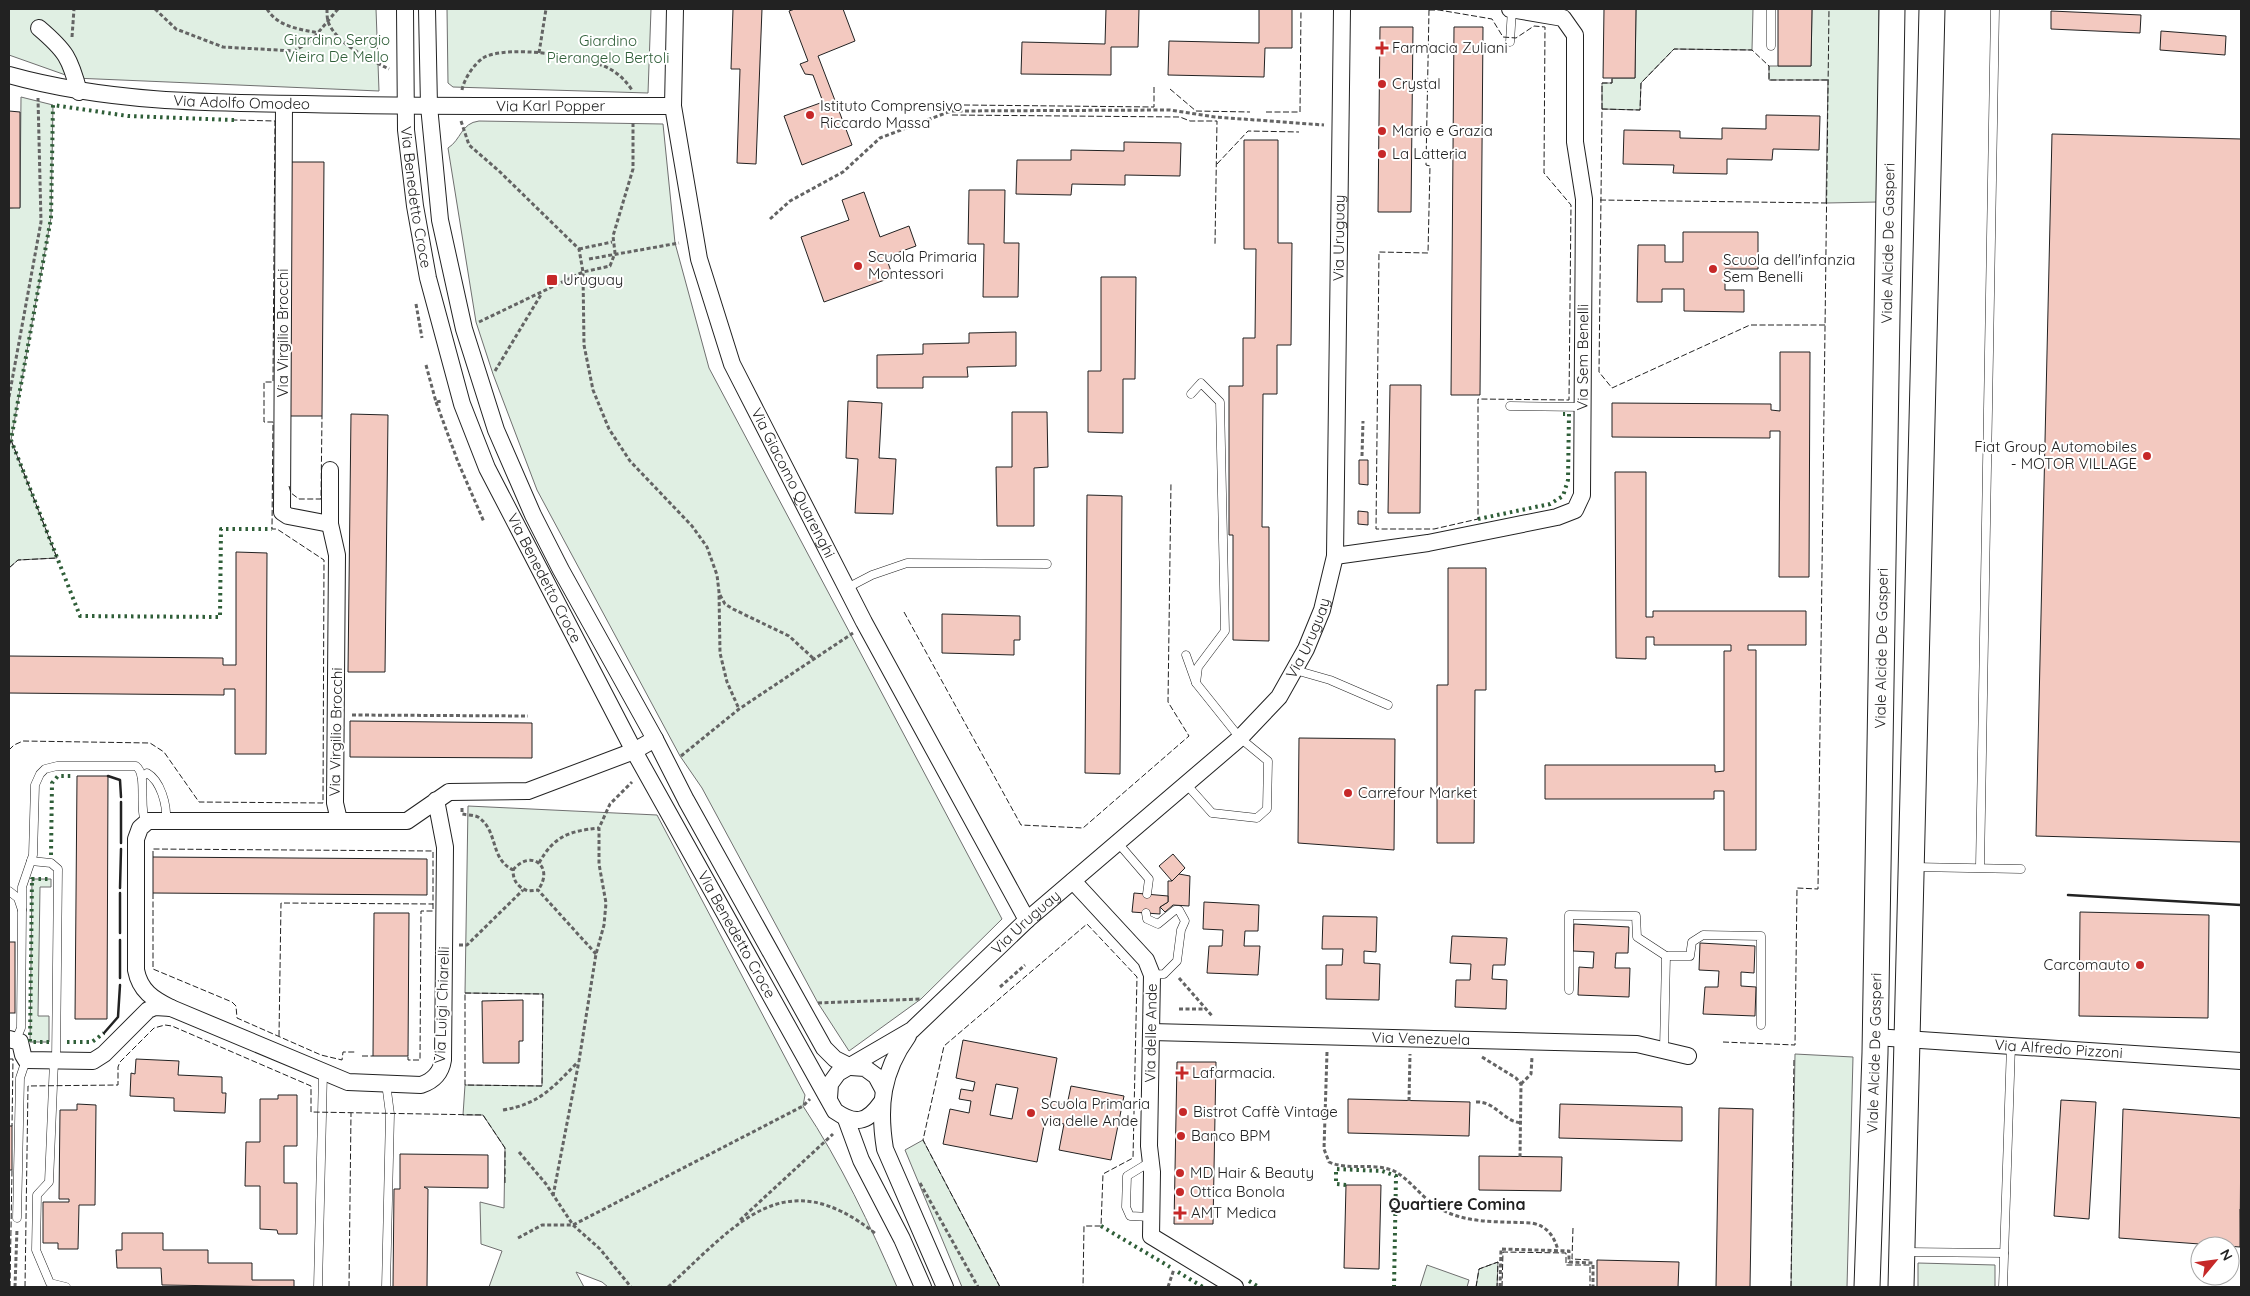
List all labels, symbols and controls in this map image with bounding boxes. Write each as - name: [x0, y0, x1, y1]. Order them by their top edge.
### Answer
- park label: Giardino Sergio Vieira De Mello: [284, 30, 390, 66]
- park label: Giardino Pierangelo Bertoli: [547, 31, 669, 67]
- place label: Farmacia Zuliani: [1392, 38, 1508, 57]
- marker: Farmacia Zuliani: [1376, 42, 1388, 54]
- place label: Crystal: [1392, 74, 1441, 93]
- marker: Crystal: [1376, 78, 1388, 90]
- street label: Via Adolfo Omodeo: [173, 90, 310, 113]
- street label: Via Karl Popper: [496, 96, 605, 115]
- place label: Istituto Comprensivo Riccardo Massa: [820, 96, 962, 132]
- marker: Istituto Comprensivo Riccardo Massa: [804, 109, 816, 121]
- place label: Mario e Grazia: [1392, 121, 1493, 140]
- street label: Via Benedetto Croce: [397, 125, 436, 270]
- marker: Mario e Grazia: [1376, 125, 1388, 137]
- place label: La Latteria: [1392, 144, 1467, 163]
- marker: La Latteria: [1376, 148, 1388, 160]
- street label: Viale Alcide De Gasperi: [1877, 163, 1898, 324]
- street label: Via Uruguay: [1329, 194, 1349, 281]
- place label: Scuola Primaria Montessori: [868, 247, 977, 283]
- place label: Scuola dell'infanzia Sem Benelli: [1723, 250, 1855, 286]
- marker: Scuola Primaria Montessori: [852, 260, 864, 272]
- marker: Scuola dell'infanzia Sem Benelli: [1707, 263, 1719, 275]
- street label: Via Virgilio Brocchi: [273, 268, 292, 398]
- place label: Uruguay: [563, 270, 623, 289]
- marker: Uruguay: [545, 273, 559, 287]
- street label: Via Sem Benelli: [1573, 304, 1592, 411]
- street label: Via Giacomo Quarenghi: [747, 405, 840, 561]
- place label: Fiat Group Automobiles - MOTOR VILLAGE: [1974, 437, 2137, 473]
- marker: Fiat Group Automobiles - MOTOR VILLAGE: [2141, 450, 2153, 462]
- street label: Via Benedetto Croce: [503, 510, 586, 646]
- street label: Viale Alcide De Gasperi: [1870, 568, 1892, 729]
- street label: Via Uruguay: [1281, 596, 1334, 682]
- street label: Via Virgilio Brocchi: [325, 667, 346, 797]
- place label: Carrefour Market: [1358, 783, 1477, 802]
- marker: Carrefour Market: [1342, 787, 1354, 799]
- street label: Via Benedetto Croce: [694, 867, 780, 1001]
- street label: Via Uruguay: [987, 886, 1064, 958]
- street label: Via Luigi Chiarelli: [430, 946, 453, 1064]
- place label: Carcomauto: [2044, 955, 2130, 974]
- marker: Carcomauto: [2134, 959, 2146, 971]
- street label: Viale Alcide De Gasperi: [1862, 973, 1885, 1134]
- street label: Via delle Ande: [1140, 983, 1161, 1083]
- street label: Via Venezuela: [1371, 1027, 1470, 1049]
- street label: Via Alfredo Pizzoni: [1994, 1035, 2123, 1062]
- place label: Lafarmacia.: [1192, 1063, 1275, 1082]
- marker: Lafarmacia.: [1176, 1067, 1188, 1079]
- place label: Scuola Primaria via delle Ande: [1041, 1094, 1150, 1130]
- place label: Bistrot Caffè Vintage: [1193, 1102, 1338, 1121]
- marker: Bistrot Caffè Vintage: [1177, 1106, 1189, 1118]
- marker: Scuola Primaria via delle Ande: [1025, 1107, 1037, 1119]
- place label: Banco BPM: [1191, 1126, 1271, 1145]
- marker: Banco BPM: [1175, 1130, 1187, 1142]
- place label: MD Hair & Beauty: [1190, 1163, 1314, 1182]
- marker: MD Hair & Beauty: [1174, 1167, 1186, 1179]
- place label: Ottica Bonola: [1190, 1182, 1285, 1201]
- marker: Ottica Bonola: [1174, 1186, 1186, 1198]
- district label: Quartiere Comina: [1389, 1194, 1525, 1214]
- place label: AMT Medica: [1191, 1203, 1276, 1222]
- marker: AMT Medica: [1173, 1206, 1187, 1220]
- north arrow: [2190, 1236, 2240, 1286]
- text: N: [2216, 1246, 2237, 1264]

